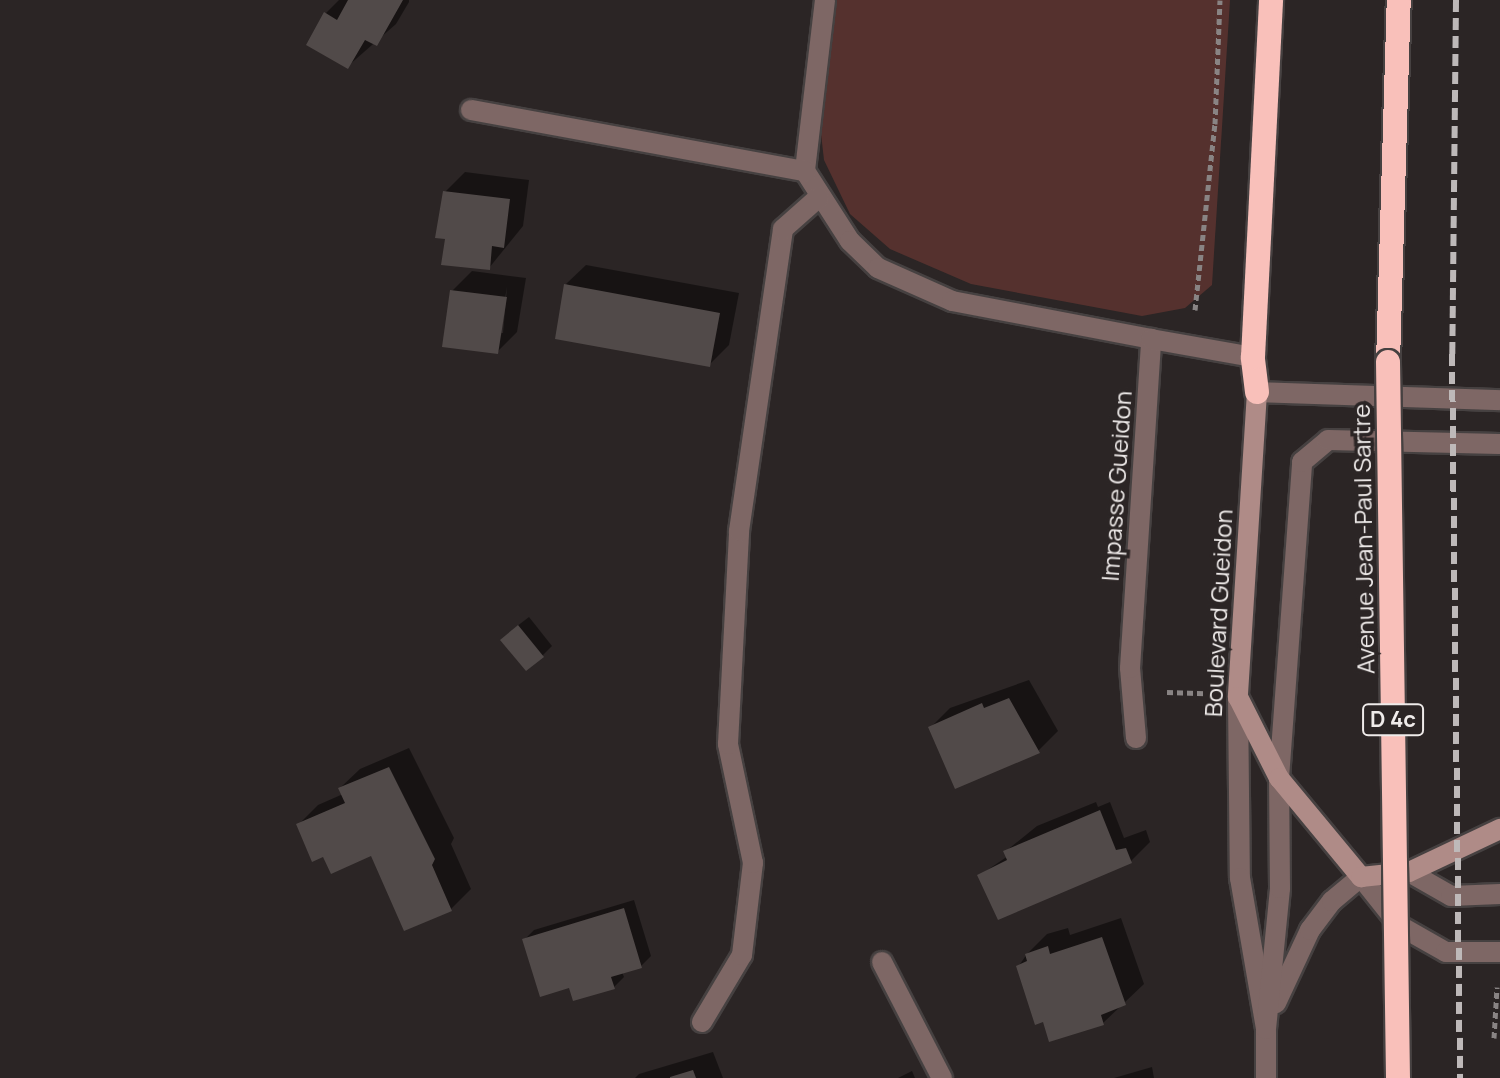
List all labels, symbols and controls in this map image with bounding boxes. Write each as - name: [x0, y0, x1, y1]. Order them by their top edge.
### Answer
- street label: Impasse Gueidon: [1095, 390, 1137, 582]
- street label: Avenue Jean-Paul Sartre: [1346, 404, 1380, 674]
- street label: Boulevard Gueidon: [1198, 508, 1238, 718]
- road number: D 4c: [1361, 702, 1425, 738]

